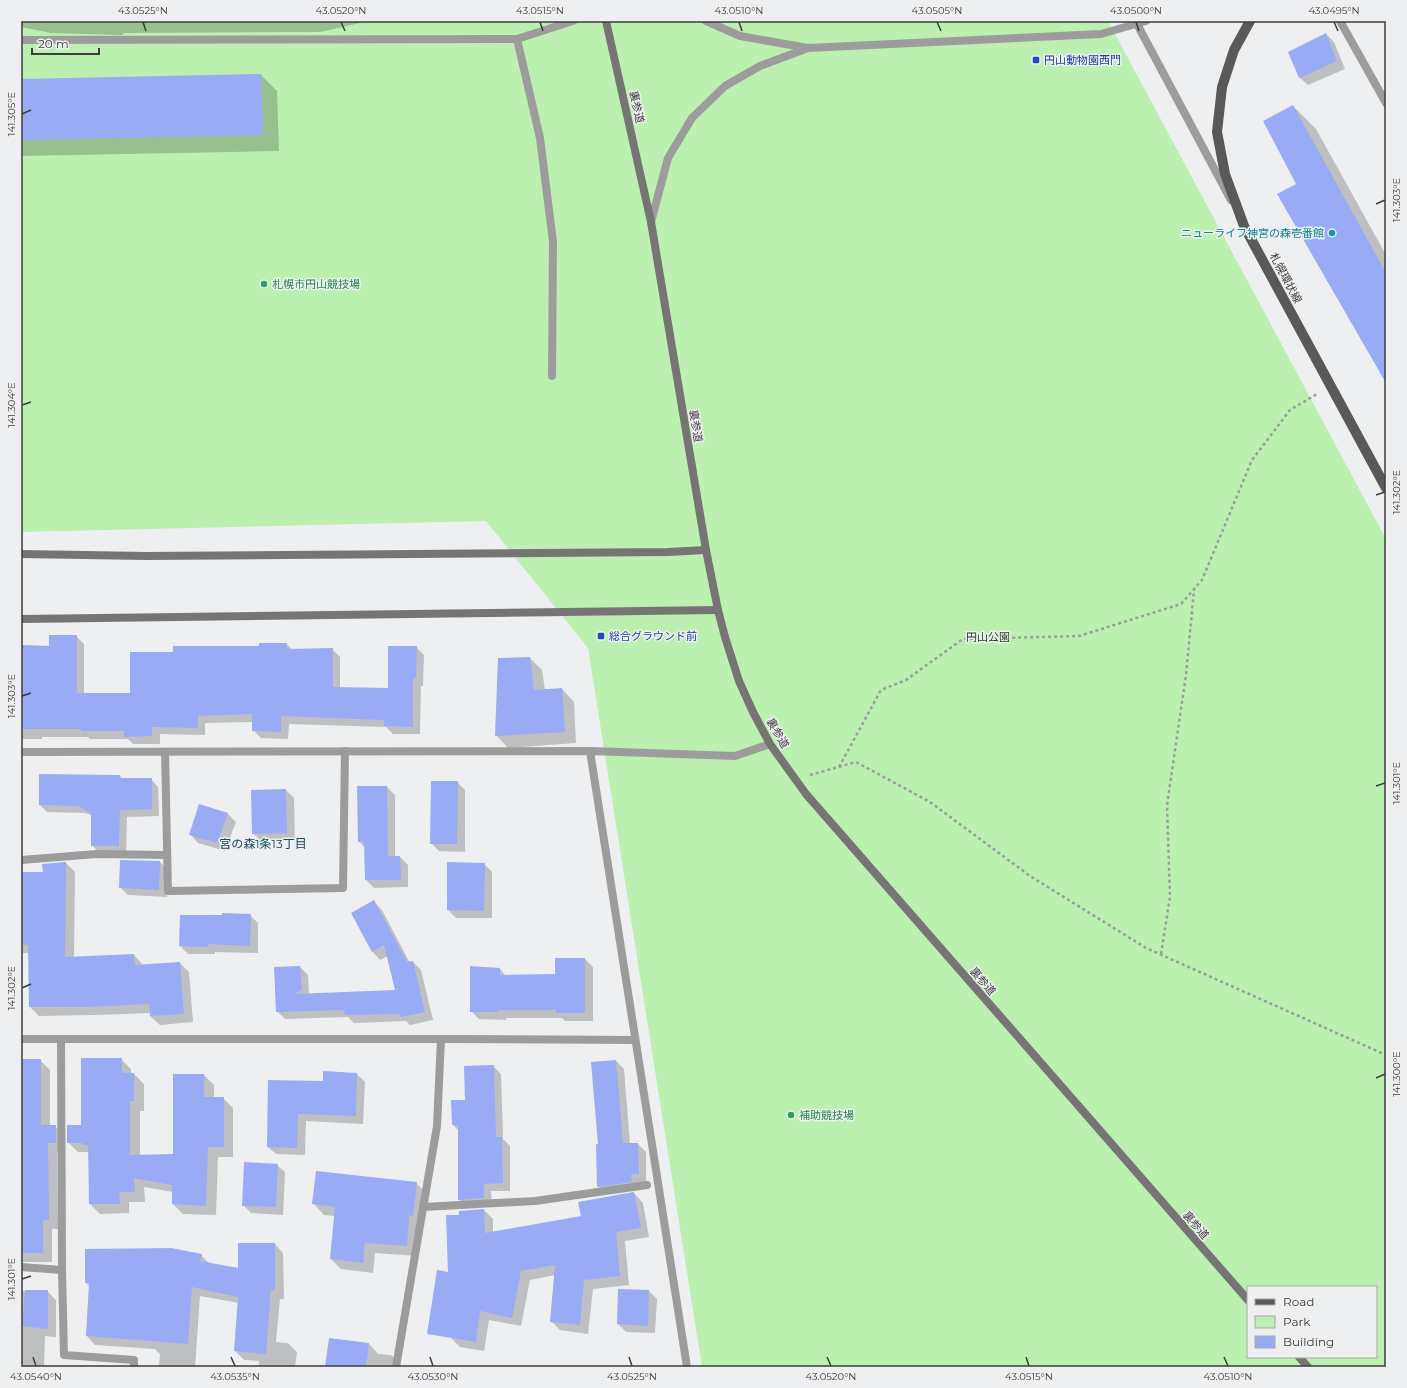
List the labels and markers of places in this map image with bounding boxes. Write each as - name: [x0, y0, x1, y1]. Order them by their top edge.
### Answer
- place label: 円山動物園西門: [1044, 53, 1121, 67]
- marker: 円山動物園西門: [1031, 55, 1041, 65]
- place label: ニューライフ神宮の森壱番館: [1181, 226, 1324, 240]
- marker: ニューライフ神宮の森壱番館: [1327, 228, 1337, 238]
- place label: 札幌市円山競技場: [272, 277, 360, 291]
- marker: 札幌市円山競技場: [259, 279, 269, 289]
- place label: 総合グラウンド前: [609, 629, 697, 643]
- marker: 総合グラウンド前: [596, 631, 606, 641]
- place label: 補助競技場: [799, 1108, 854, 1122]
- marker: 補助競技場: [786, 1110, 796, 1120]

